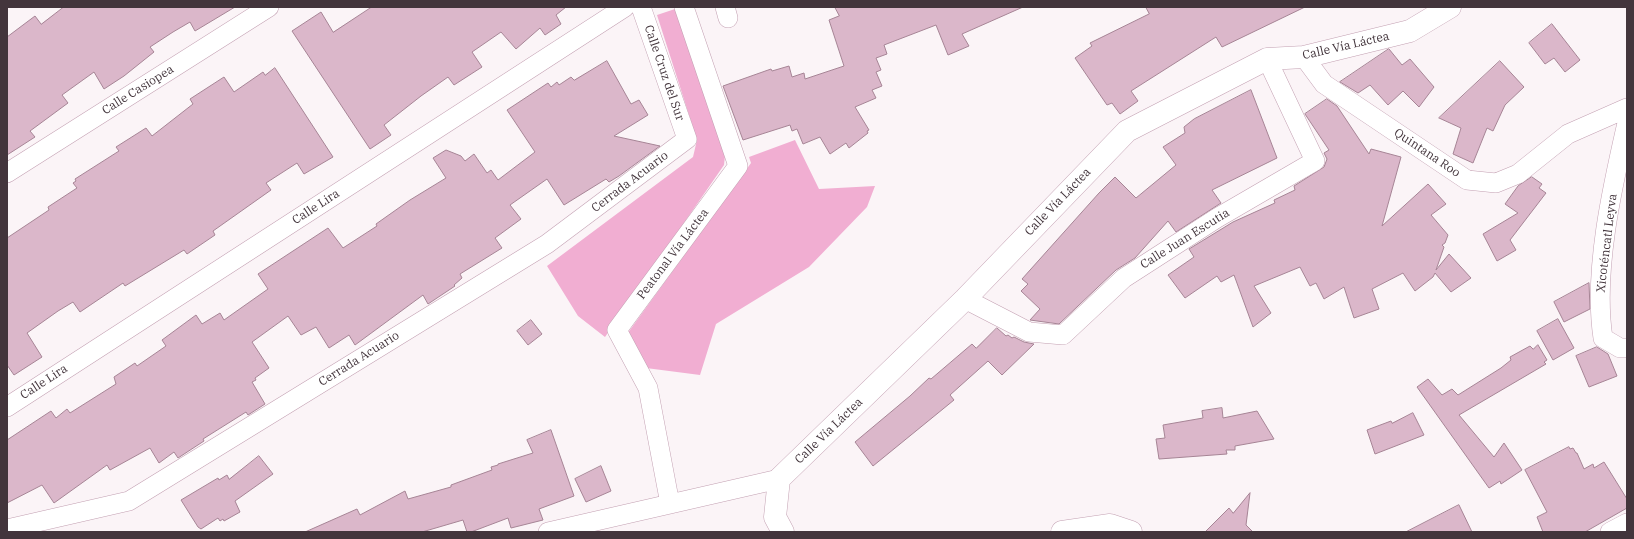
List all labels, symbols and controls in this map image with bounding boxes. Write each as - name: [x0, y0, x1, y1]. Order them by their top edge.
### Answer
- street label: Calle Cruz del Sur: [641, 23, 687, 123]
- street label: Calle Vía Láctea: [1301, 29, 1391, 63]
- street label: Calle Casiopea: [99, 62, 177, 118]
- street label: Quintana Roo: [1391, 126, 1463, 180]
- street label: Cerrada Acuario: [589, 149, 671, 215]
- street label: Calle Vía Láctea: [1022, 165, 1094, 239]
- street label: Calle Lira: [290, 186, 342, 228]
- street label: Xicoténcatl Leyva: [1594, 193, 1620, 293]
- street label: Peatonal Vía Láctea: [634, 206, 712, 302]
- street label: Calle Juan Escutia: [1138, 206, 1232, 272]
- street label: Cerrada Acuario: [316, 328, 402, 390]
- street label: Calle Lira: [18, 361, 70, 403]
- street label: Calle Vía Láctea: [792, 395, 866, 467]

